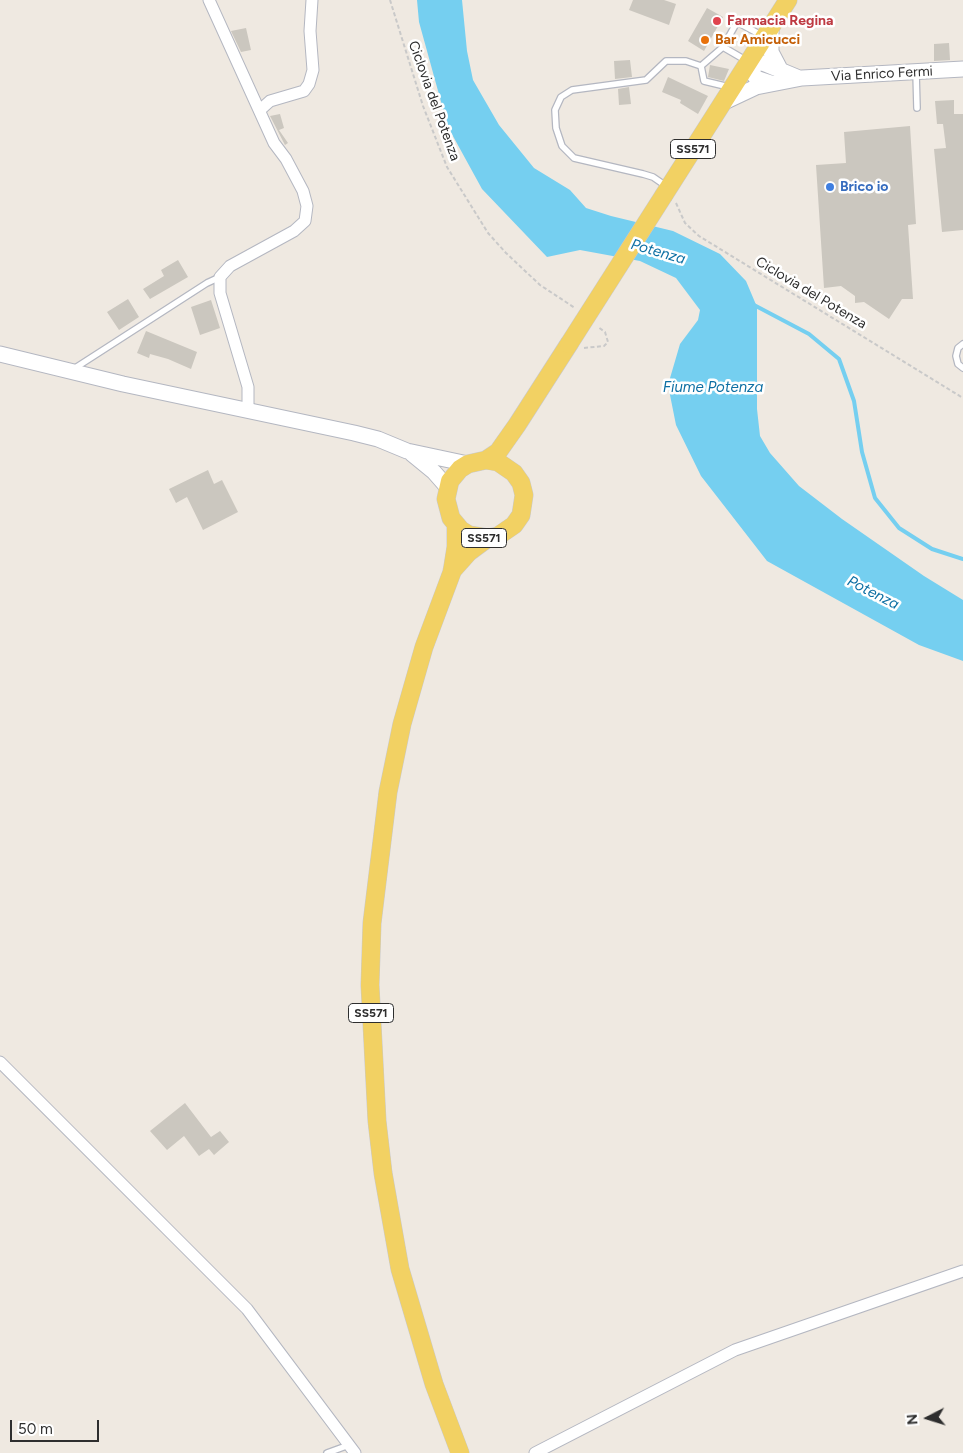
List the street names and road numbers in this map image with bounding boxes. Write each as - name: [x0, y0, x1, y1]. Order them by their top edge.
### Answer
- street label: Ciclovia del Potenza: [405, 39, 463, 163]
- street label: Via Enrico Fermi: [831, 63, 933, 85]
- road number: SS571: [670, 140, 716, 158]
- street label: Ciclovia del Potenza: [753, 253, 869, 333]
- road number: SS571: [462, 528, 506, 548]
- road number: SS571: [348, 1004, 394, 1022]

